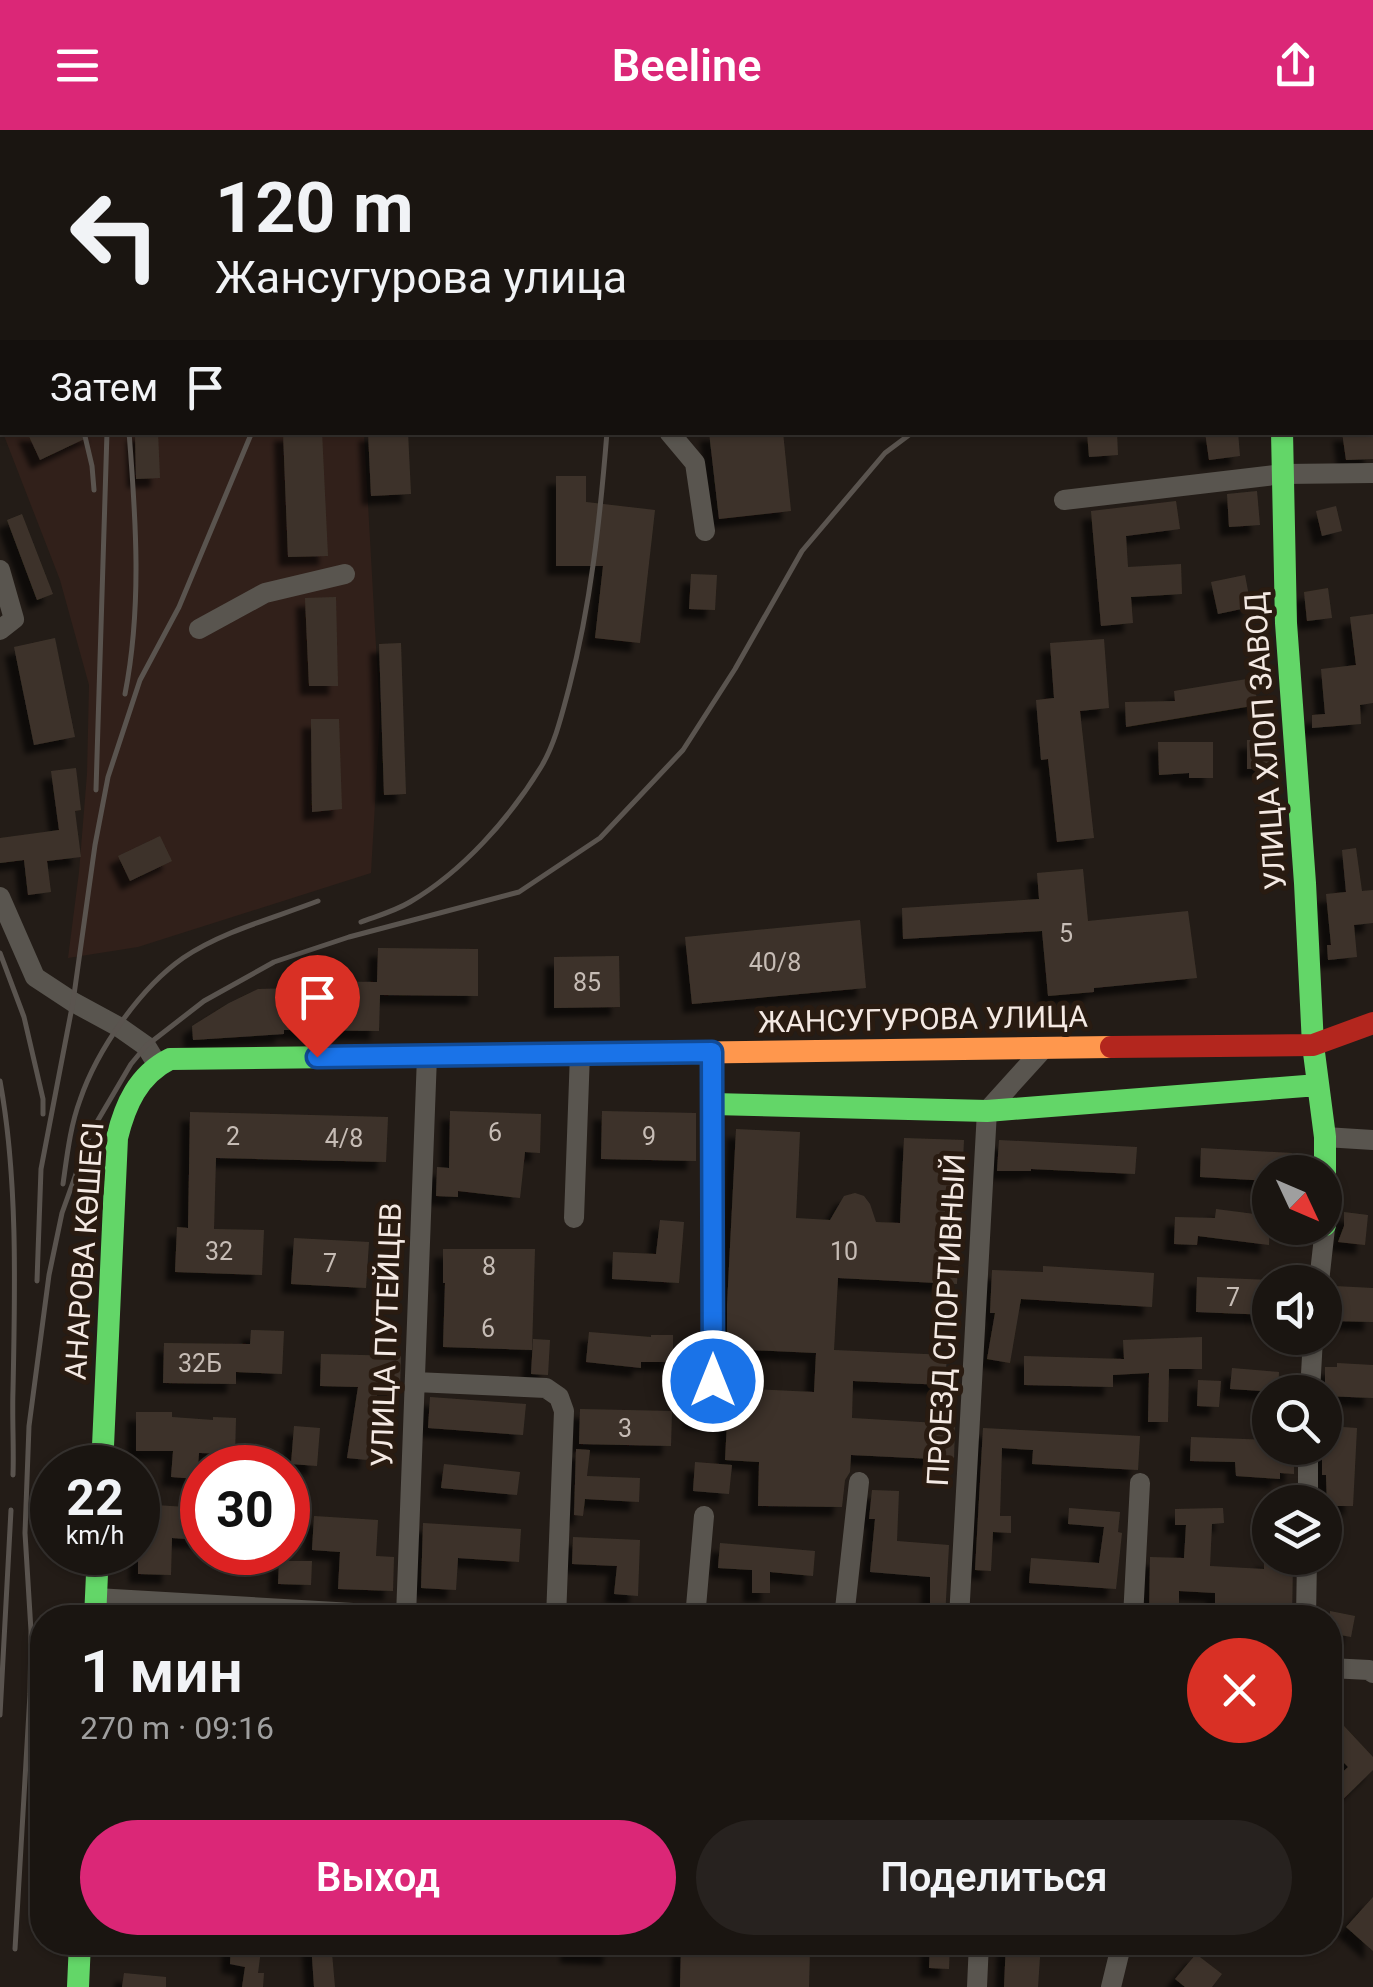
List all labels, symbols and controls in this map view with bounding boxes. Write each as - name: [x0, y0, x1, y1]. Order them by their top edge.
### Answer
- icon: menu: [50, 38, 105, 93]
- icon: share: [1268, 38, 1323, 93]
- text: Beeline: [612, 39, 761, 92]
- text: 120 m: [215, 167, 414, 249]
- icon: left: [50, 170, 180, 300]
- text: Жансугурова улица: [215, 251, 627, 304]
- icon: arrive: [178, 360, 233, 415]
- text: Затем: [50, 366, 158, 410]
- street label: УЛИЦА ХЛОП ЗАВОД: [1237, 591, 1293, 891]
- house number: 5: [1059, 919, 1073, 948]
- house number: 40/8: [749, 948, 801, 977]
- pin: [275, 955, 360, 1058]
- house number: 85: [573, 968, 601, 997]
- icon: arrive: [290, 970, 345, 1025]
- street label: ЖАНСУГУРОВА УЛИЦА: [758, 999, 1089, 1039]
- house number: 6: [488, 1118, 502, 1147]
- street label: АНАРОВА КӨШЕСІ: [58, 1121, 110, 1381]
- house number: 2: [226, 1122, 240, 1151]
- house number: 9: [642, 1122, 656, 1151]
- house number: 4/8: [325, 1124, 363, 1153]
- street label: ПРОЕЗД СПОРТИВНЫЙ: [920, 1153, 972, 1487]
- north arrow: [1252, 1155, 1342, 1245]
- map controls: [1252, 1155, 1342, 1575]
- street label: УЛИЦА ПУТЕЙЦЕВ: [364, 1202, 408, 1468]
- house number: 32: [205, 1237, 233, 1266]
- house number: 10: [830, 1237, 858, 1266]
- house number: 7: [323, 1249, 337, 1278]
- house number: 8: [482, 1252, 496, 1281]
- button: sound: [1252, 1265, 1342, 1355]
- house number: 7: [1226, 1283, 1240, 1312]
- house number: 6: [481, 1314, 495, 1343]
- position arrow: [661, 1329, 765, 1433]
- house number: 32Б: [178, 1349, 222, 1378]
- button: search: [1252, 1375, 1342, 1465]
- house number: 3: [618, 1414, 632, 1443]
- speed limit sign: 30: [180, 1445, 310, 1575]
- text: 22: [66, 1469, 124, 1527]
- button: layers: [1252, 1485, 1342, 1575]
- text: km/h: [66, 1521, 124, 1550]
- text: 1 мин: [80, 1636, 243, 1707]
- button: close: [1187, 1638, 1292, 1743]
- text: 270 m · 09:16: [80, 1709, 274, 1747]
- button: Выход: [80, 1820, 676, 1935]
- button: Поделиться: [696, 1820, 1292, 1935]

